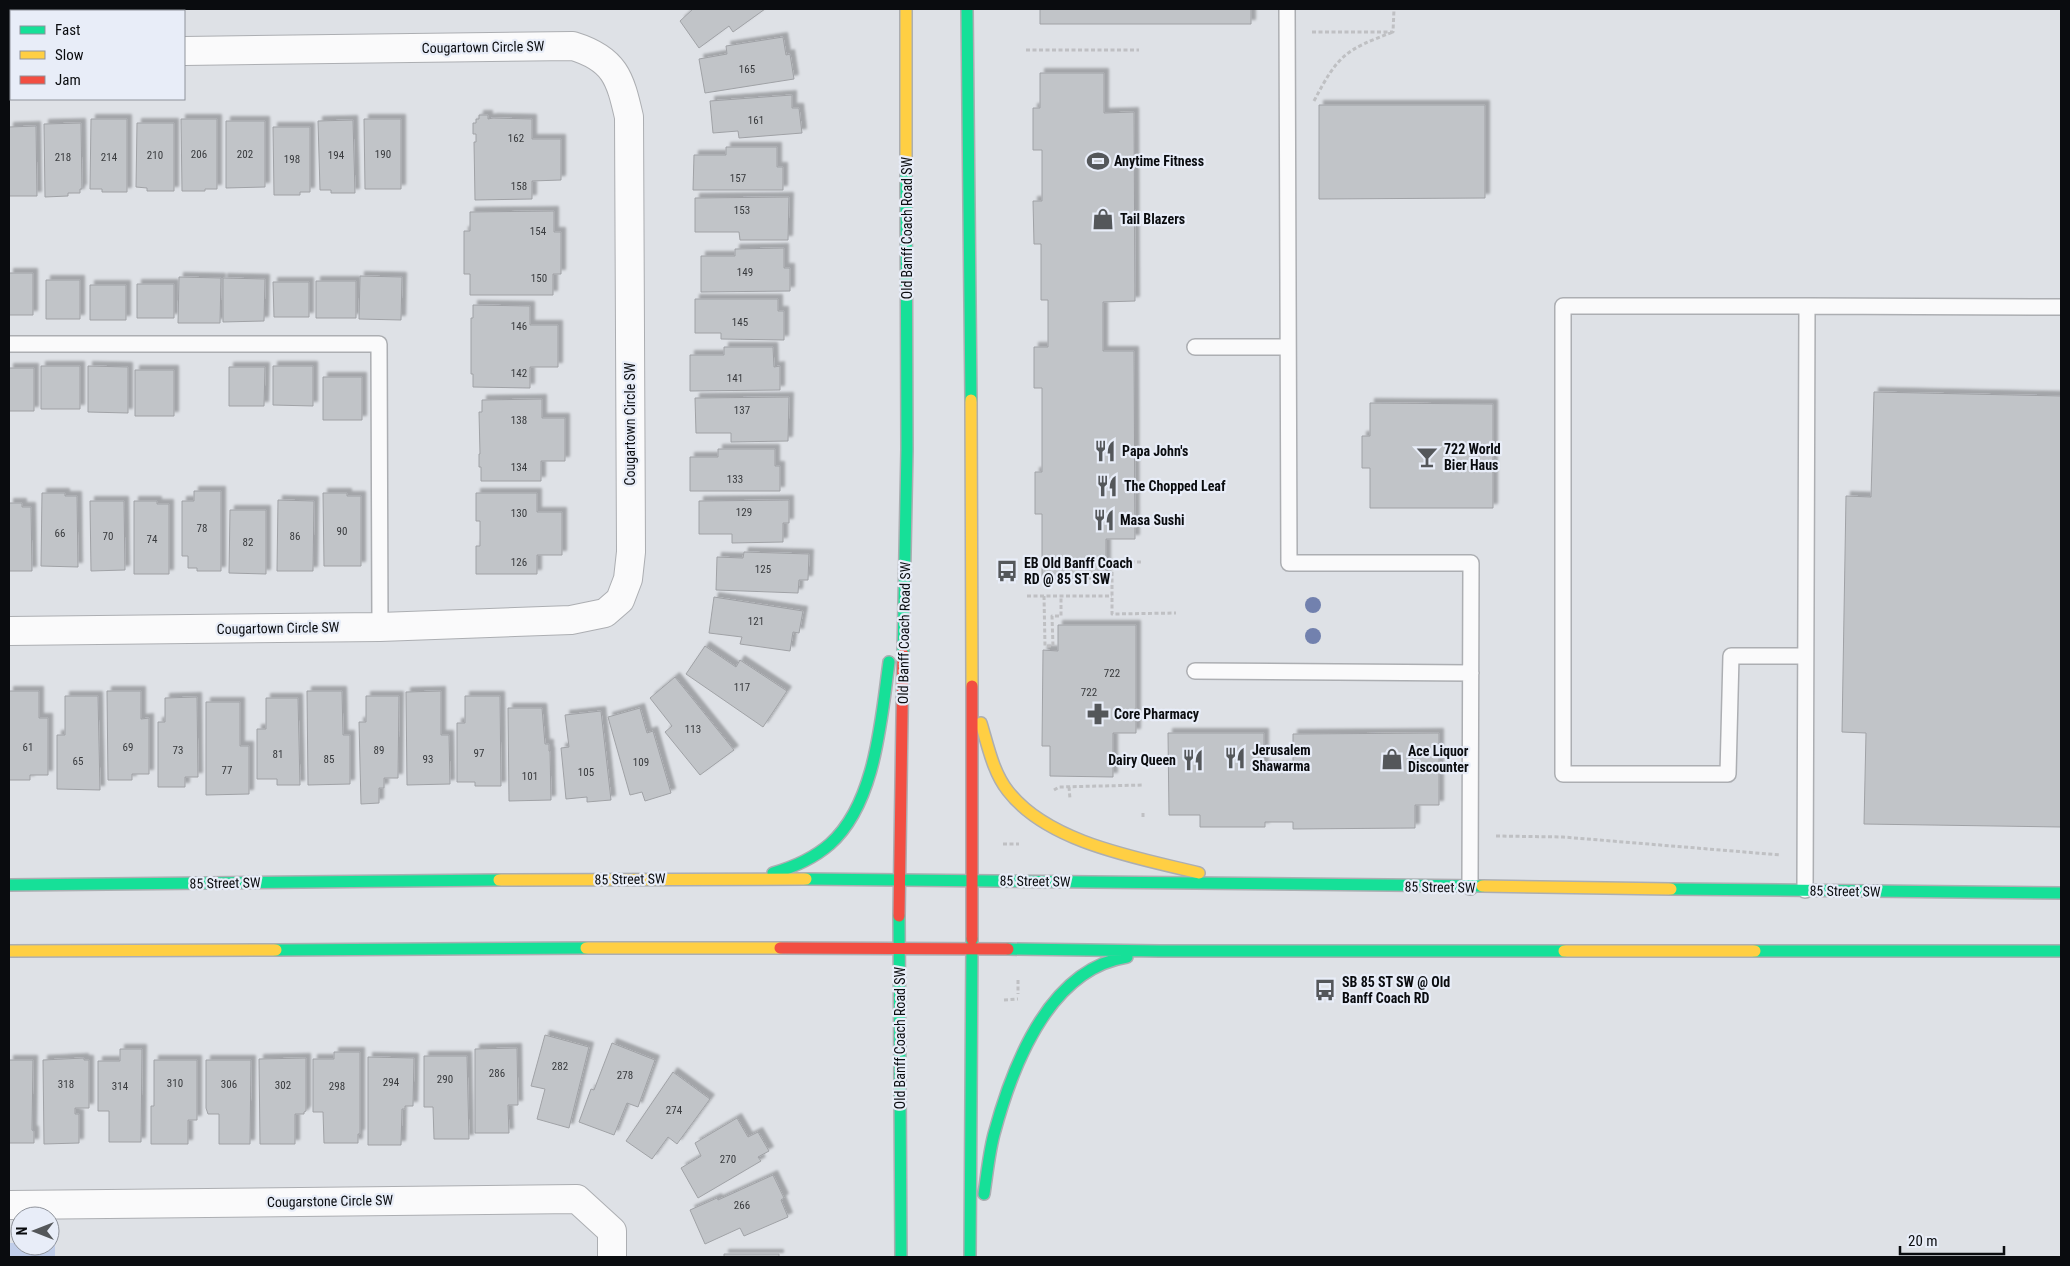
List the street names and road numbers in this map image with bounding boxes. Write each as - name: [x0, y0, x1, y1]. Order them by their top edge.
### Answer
- street label: Cougartown Circle SW: [421, 38, 545, 56]
- street label: Old Banff Coach Road SW: [899, 156, 915, 299]
- street label: Cougartown Circle SW: [622, 362, 638, 485]
- street label: Old Banff Coach Road SW: [895, 561, 913, 704]
- street label: Cougartown Circle SW: [216, 619, 340, 637]
- street label: 85 Street SW: [594, 870, 666, 888]
- street label: 85 Street SW: [999, 872, 1071, 890]
- street label: 85 Street SW: [189, 874, 261, 892]
- street label: 85 Street SW: [1404, 878, 1476, 896]
- street label: 85 Street SW: [1809, 882, 1881, 900]
- street label: Old Banff Coach Road SW: [892, 966, 908, 1109]
- street label: Cougarstone Circle SW: [267, 1192, 394, 1210]

